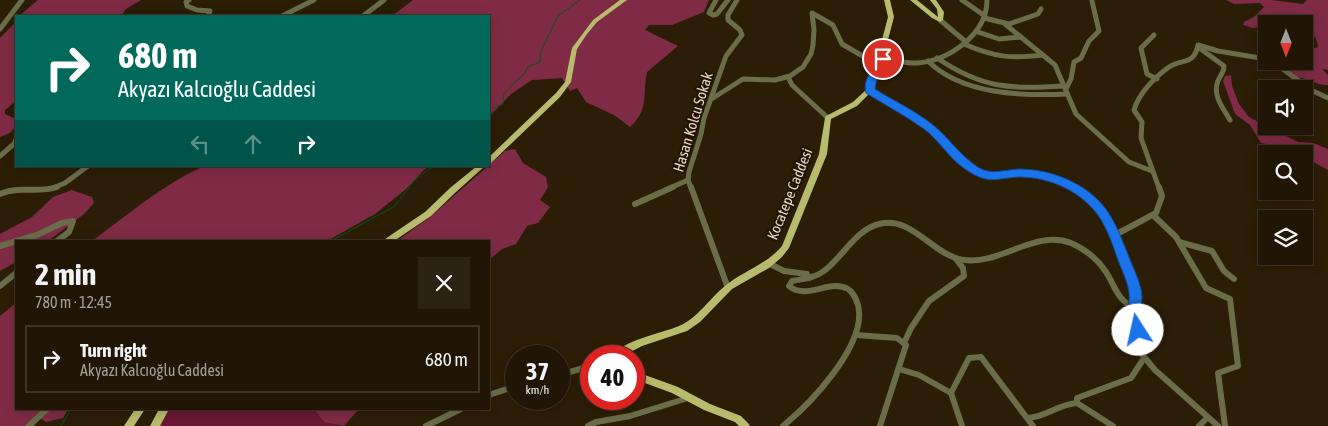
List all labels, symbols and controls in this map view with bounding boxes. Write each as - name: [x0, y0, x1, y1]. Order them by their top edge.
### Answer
- north arrow: [1258, 15, 1312, 70]
- map controls: [1258, 15, 1313, 265]
- icon: right: [35, 35, 100, 100]
- text: 680 m: [118, 35, 197, 75]
- pin: [862, 38, 904, 80]
- icon: arrive: [869, 45, 897, 73]
- street label: Hasan Kolcu Sokak: [669, 69, 716, 174]
- text: Akyazı Kalcıoğlu Caddesi: [118, 76, 316, 102]
- button: sound: [1258, 80, 1313, 135]
- icon: left: [186, 130, 214, 158]
- icon: ahead: [239, 130, 267, 158]
- icon: right: [292, 130, 320, 158]
- button: search: [1258, 145, 1313, 200]
- street label: Kocatepe Caddesi: [763, 146, 816, 242]
- button: layers: [1258, 210, 1313, 265]
- text: 2 min: [35, 257, 96, 291]
- button: close: [418, 257, 470, 309]
- text: 780 m · 12:45: [35, 293, 112, 311]
- position arrow: [1111, 303, 1163, 355]
- text: Turn right: [80, 339, 147, 361]
- icon: right: [37, 345, 65, 373]
- speed limit sign: 40: [580, 345, 645, 410]
- text: 680 m: [425, 348, 468, 370]
- text: 37: [526, 357, 549, 385]
- text: Akyazı Kalcıoğlu Caddesi: [80, 361, 224, 379]
- text: km/h: [526, 383, 549, 397]

